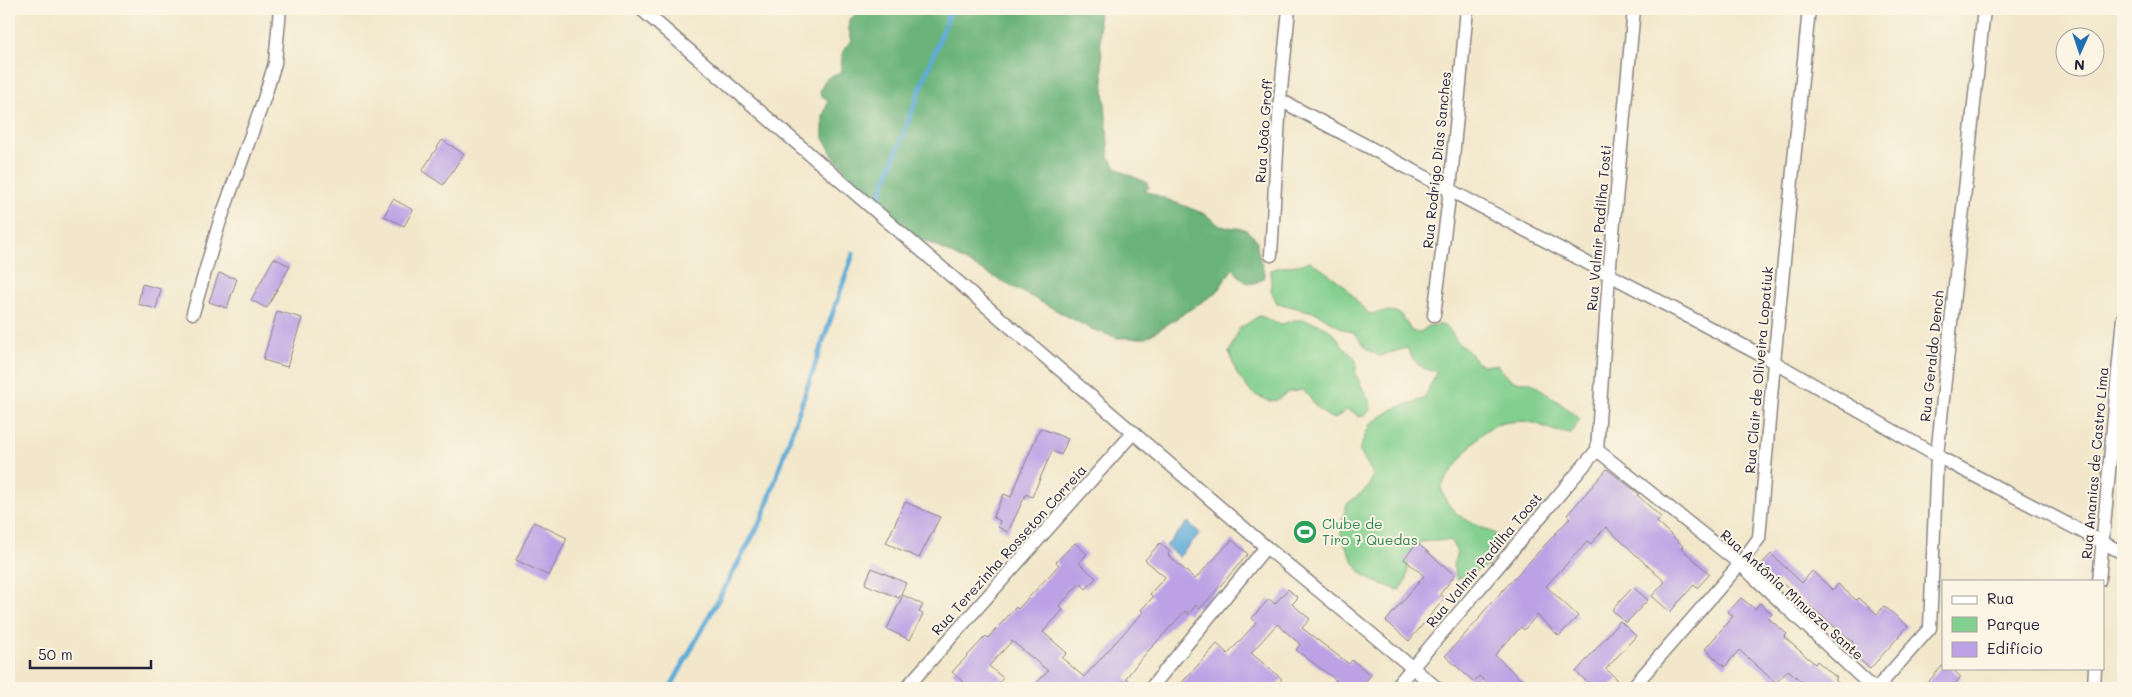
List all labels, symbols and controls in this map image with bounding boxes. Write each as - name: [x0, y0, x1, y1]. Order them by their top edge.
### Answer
- north arrow: [2054, 28, 2104, 78]
- text: N: [2073, 56, 2085, 75]
- street label: Rua Rodrigo Dias Sanches: [1418, 70, 1455, 249]
- street label: Rua João Groff: [1250, 78, 1277, 183]
- street label: Rua Valmir Padilha Tosti: [1582, 144, 1615, 312]
- street label: Rua Clair de Oliveira Lopatiuk: [1740, 266, 1777, 474]
- street label: Rua Geraldo Dench: [1915, 289, 1948, 423]
- street label: Rua Ananias de Castro Lima: [2077, 366, 2112, 560]
- street label: Rua Terezinha Rosseton Correia: [927, 460, 1090, 639]
- street label: Rua Valmir Padilha Toost: [1422, 488, 1546, 631]
- place label: Clube de Tiro 7 Quedas: [1322, 514, 1418, 549]
- sports icon: Clube de Tiro 7 Quedas: [1292, 519, 1318, 545]
- street label: Rua Antônia Minueza Sante: [1717, 525, 1868, 664]
- legend: [1942, 580, 2104, 670]
- text: Rua: [1987, 588, 2014, 608]
- text: Parque: [1987, 614, 2040, 634]
- scale bar: [30, 637, 151, 669]
- text: Edifício: [1987, 638, 2043, 658]
- text: 50 m: [38, 644, 73, 664]

